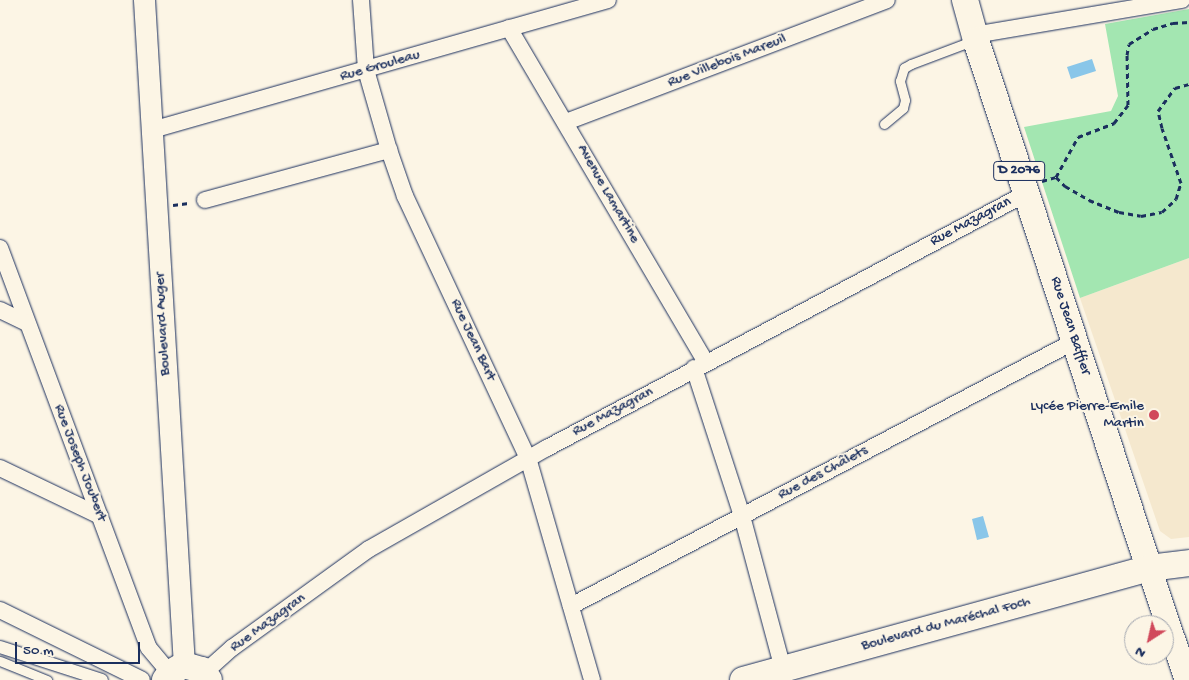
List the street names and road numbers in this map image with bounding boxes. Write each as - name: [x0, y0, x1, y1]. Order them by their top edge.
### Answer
- street label: Rue Villebois Mareuil: [665, 30, 789, 92]
- street label: Rue Grouleau: [338, 46, 422, 86]
- street label: Avenue Lamartine: [572, 141, 644, 247]
- road number: D 2076: [993, 160, 1045, 182]
- street label: Rue Mazagran: [927, 193, 1015, 251]
- street label: Boulevard Auger: [151, 272, 175, 376]
- street label: Rue Jean Baffier: [1046, 275, 1094, 377]
- street label: Rue Jean Bart: [446, 296, 500, 384]
- street label: Rue Mazagran: [569, 383, 657, 441]
- street label: Rue Joseph Joubert: [49, 402, 111, 524]
- street label: Rue des Châlets: [775, 442, 871, 504]
- street label: Rue Mazagran: [227, 590, 309, 656]
- street label: Boulevard du Maréchal Foch: [860, 593, 1032, 655]

